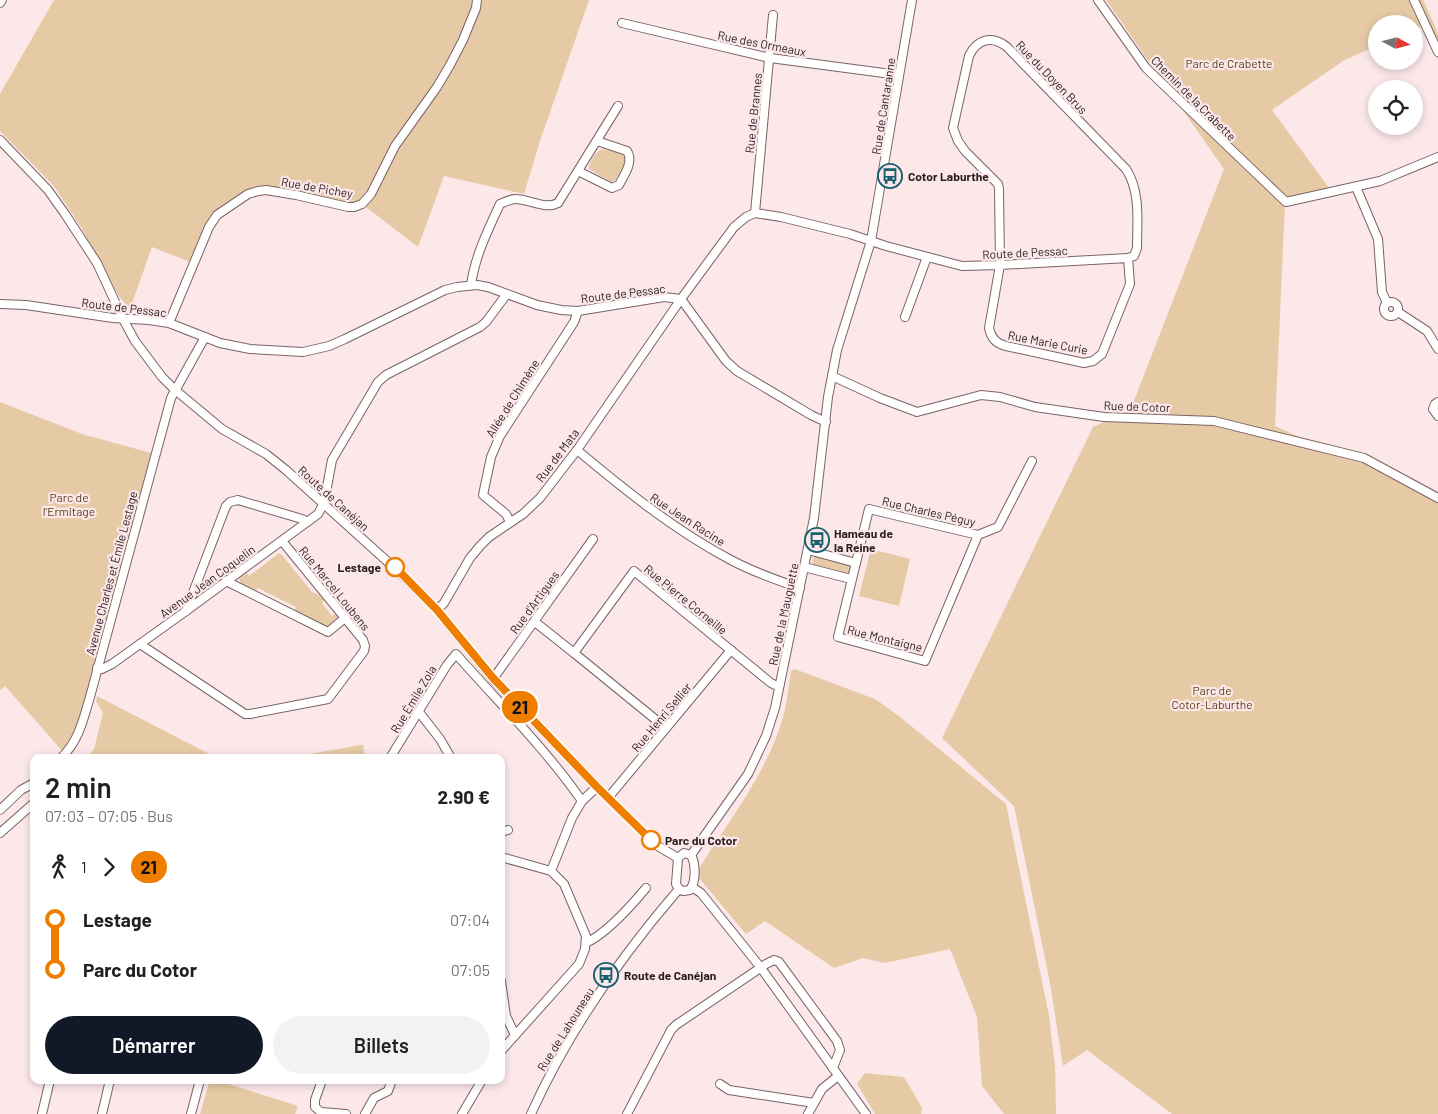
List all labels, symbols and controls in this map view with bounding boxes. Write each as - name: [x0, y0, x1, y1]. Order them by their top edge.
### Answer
- north arrow: [1368, 15, 1422, 70]
- map controls: [1368, 15, 1423, 135]
- street label: Rue des Ormeaux: [717, 28, 808, 58]
- street label: Rue du Doyen Brus: [1013, 37, 1091, 117]
- street label: Chemin de la Crabette: [1149, 53, 1239, 143]
- park label: Parc de Crabette: [1186, 56, 1273, 70]
- street label: Rue de Cantaranne: [868, 57, 898, 155]
- street label: Rue de Brannes: [742, 72, 764, 154]
- button: locate: [1368, 80, 1423, 135]
- bus stop icon: Cotor Laburthe: [877, 163, 903, 189]
- place label: Cotor Laburthe: [908, 169, 989, 183]
- street label: Rue de Pichey: [280, 174, 354, 200]
- street label: Route de Pessac: [982, 243, 1068, 261]
- street label: Route de Pessac: [580, 281, 666, 305]
- street label: Route de Pessac: [81, 295, 167, 319]
- street label: Rue Marie Curie: [1007, 327, 1089, 357]
- street label: Allée de Chimène: [482, 356, 542, 440]
- street label: Rue de Cotor: [1103, 398, 1171, 414]
- street label: Rue de Mata: [532, 426, 582, 484]
- street label: Route de Canéjan: [296, 463, 372, 533]
- park label: Parc de l'Ermitage: [43, 490, 95, 518]
- street label: Avenue Charles et Émile Lestage: [82, 490, 140, 656]
- street label: Rue Jean Racine: [648, 490, 728, 548]
- street label: Rue Charles Péguy: [881, 493, 978, 529]
- place label: Hameau de la Reine: [834, 526, 893, 554]
- bus stop icon: Hameau de la Reine: [804, 527, 830, 553]
- street label: Avenue Jean Coquelin: [157, 542, 257, 620]
- street label: Rue Marcel Loubens: [297, 543, 373, 633]
- marker: Lestage: [385, 557, 405, 577]
- place label: Lestage: [338, 560, 381, 574]
- street label: Rue Pierre Corneille: [642, 561, 730, 637]
- street label: Rue de la Mauguette: [765, 561, 801, 667]
- street label: Rue d'Artigues: [507, 568, 562, 636]
- street label: Rue Montaigne: [846, 622, 924, 654]
- street label: Rue Émile Zola: [387, 663, 439, 735]
- street label: Rue Henri Sellier: [628, 679, 694, 754]
- park label: Parc de Cotor-Laburthe: [1171, 683, 1253, 711]
- line badge: 21: [498, 691, 542, 723]
- text: 21: [512, 696, 528, 718]
- text: 2 min: [45, 770, 112, 804]
- text: 2.90 €: [437, 785, 490, 808]
- text: 07:03 – 07:05 · Bus: [45, 806, 173, 825]
- marker: Parc du Cotor: [641, 830, 661, 850]
- place label: Parc du Cotor: [665, 833, 737, 847]
- icon: walk: [45, 853, 73, 881]
- icon: forward: [95, 853, 123, 881]
- text: 21: [141, 856, 157, 878]
- text: 1: [81, 857, 87, 876]
- text: Lestage: [83, 908, 152, 931]
- text: 07:04: [450, 910, 490, 929]
- text: Parc du Cotor: [83, 958, 197, 981]
- text: 07:05: [451, 960, 490, 979]
- bus stop icon: Route de Canéjan: [593, 962, 619, 988]
- place label: Route de Canéjan: [624, 968, 716, 982]
- street label: Rue de Lahouneau: [534, 985, 596, 1073]
- button: Démarrer: [45, 1016, 263, 1074]
- button: Billets: [273, 1016, 490, 1074]

